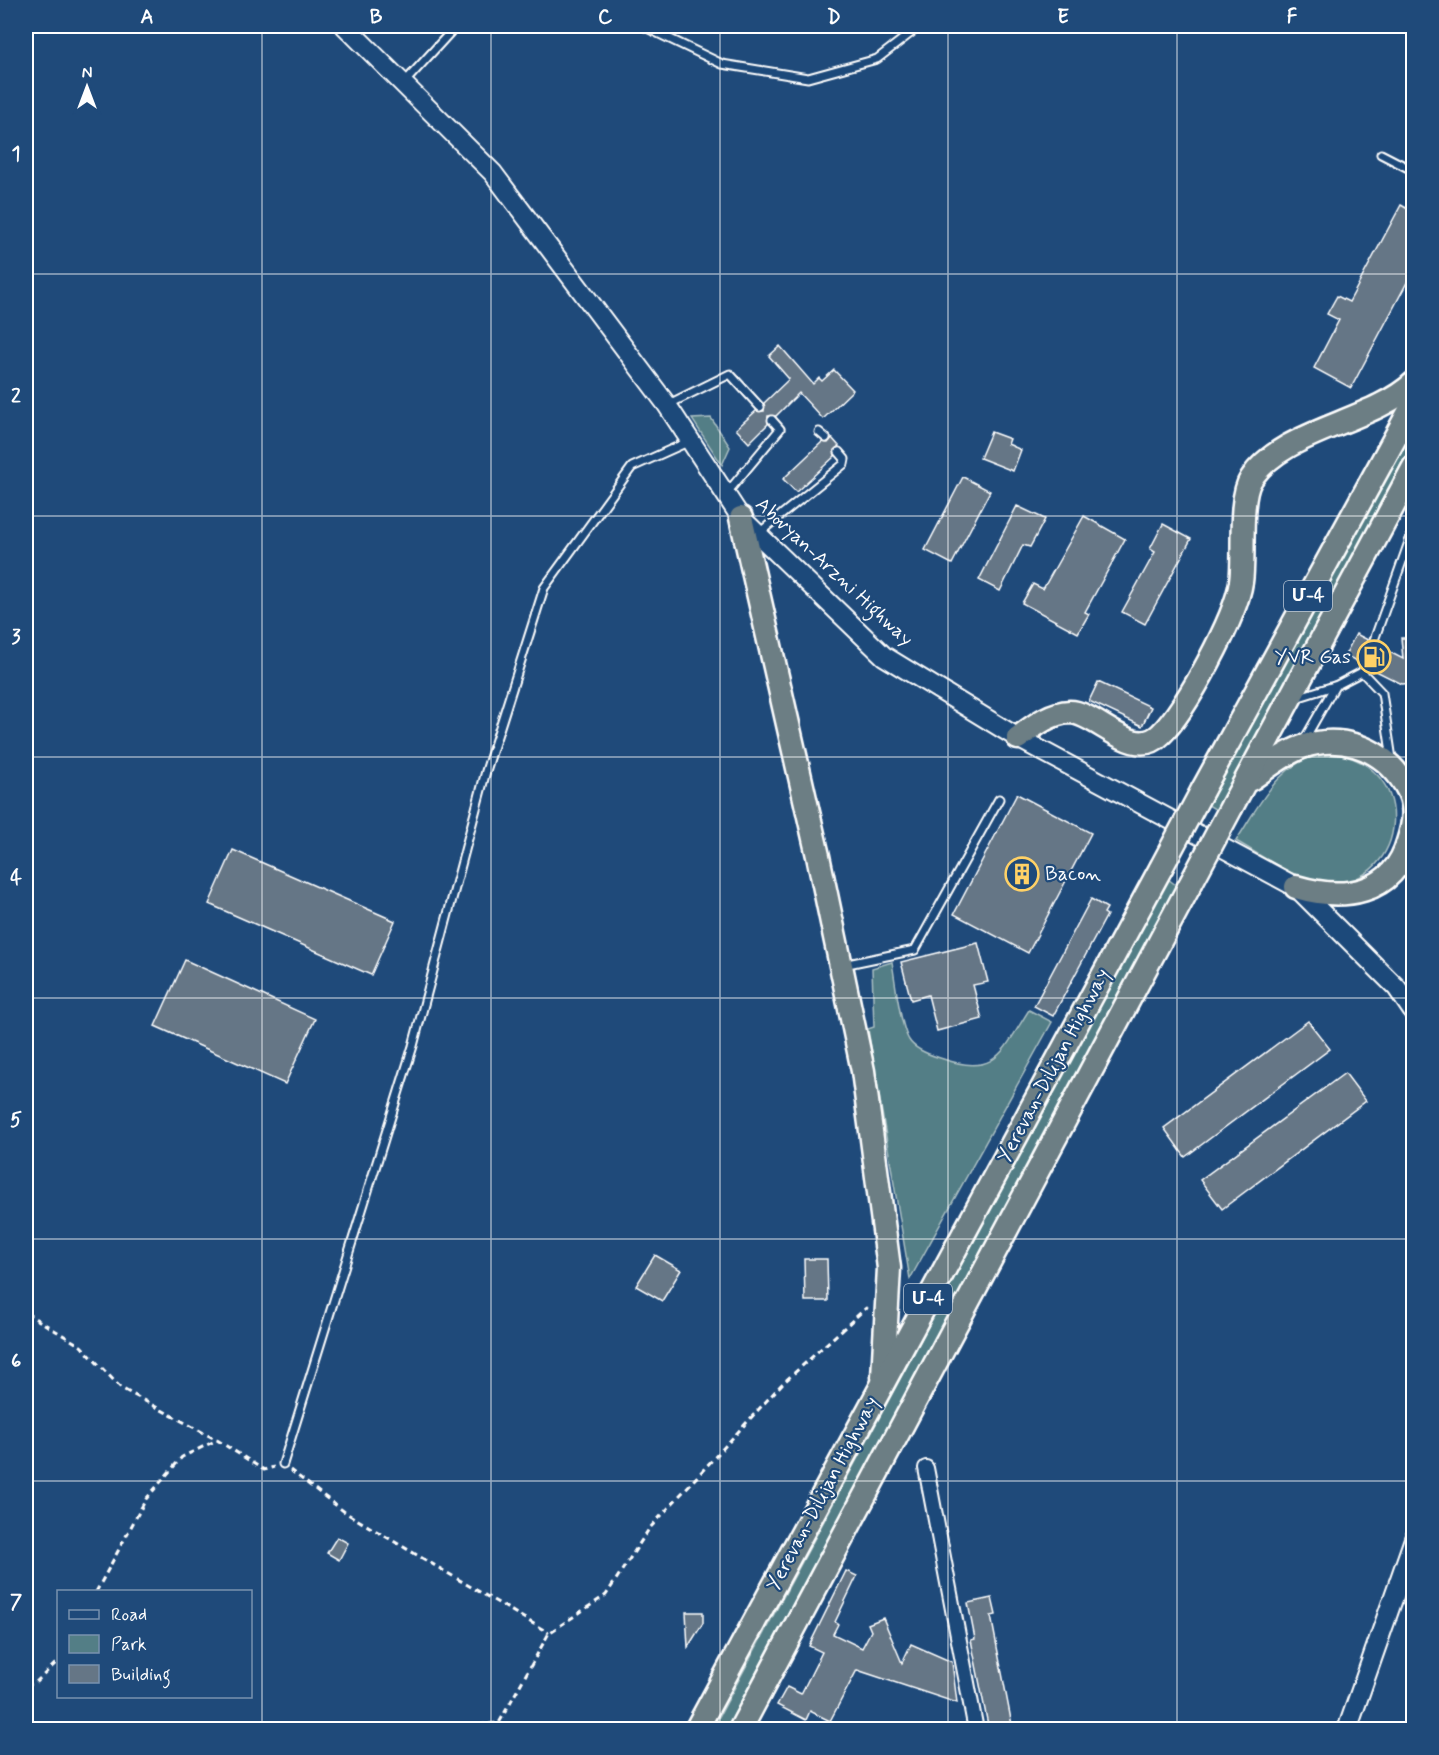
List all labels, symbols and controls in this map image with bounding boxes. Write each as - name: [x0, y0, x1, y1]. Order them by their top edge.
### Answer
- text: A: [140, 4, 154, 31]
- text: B: [370, 4, 383, 31]
- text: C: [598, 4, 613, 31]
- text: D: [827, 4, 841, 31]
- text: E: [1057, 4, 1069, 31]
- text: F: [1287, 4, 1298, 31]
- north arrow: [57, 57, 117, 117]
- text: N: [82, 63, 92, 84]
- text: 1: [12, 141, 20, 168]
- text: 2: [11, 383, 21, 410]
- street label: Abovyan-Arzni Highway: [748, 492, 919, 654]
- road number: Մ-4: [1284, 581, 1332, 611]
- text: 3: [11, 624, 21, 651]
- fuel station icon: YVR Gas: [1356, 639, 1392, 675]
- place label: YVR Gas: [1275, 644, 1351, 671]
- building icon: Bacon: [1004, 856, 1040, 892]
- place label: Bacon: [1045, 861, 1101, 888]
- text: 4: [10, 865, 22, 892]
- street label: Yerevan-Dilijan Highway: [991, 964, 1117, 1168]
- text: 5: [10, 1107, 22, 1134]
- road number: Մ-4: [904, 1284, 952, 1314]
- text: 6: [11, 1348, 21, 1375]
- street label: Yerevan-Dilijan Highway: [760, 1392, 886, 1596]
- text: 7: [10, 1589, 22, 1616]
- legend: [57, 1590, 252, 1698]
- text: Road: [111, 1603, 147, 1627]
- text: Park: [111, 1633, 147, 1657]
- text: Building: [111, 1663, 171, 1689]

